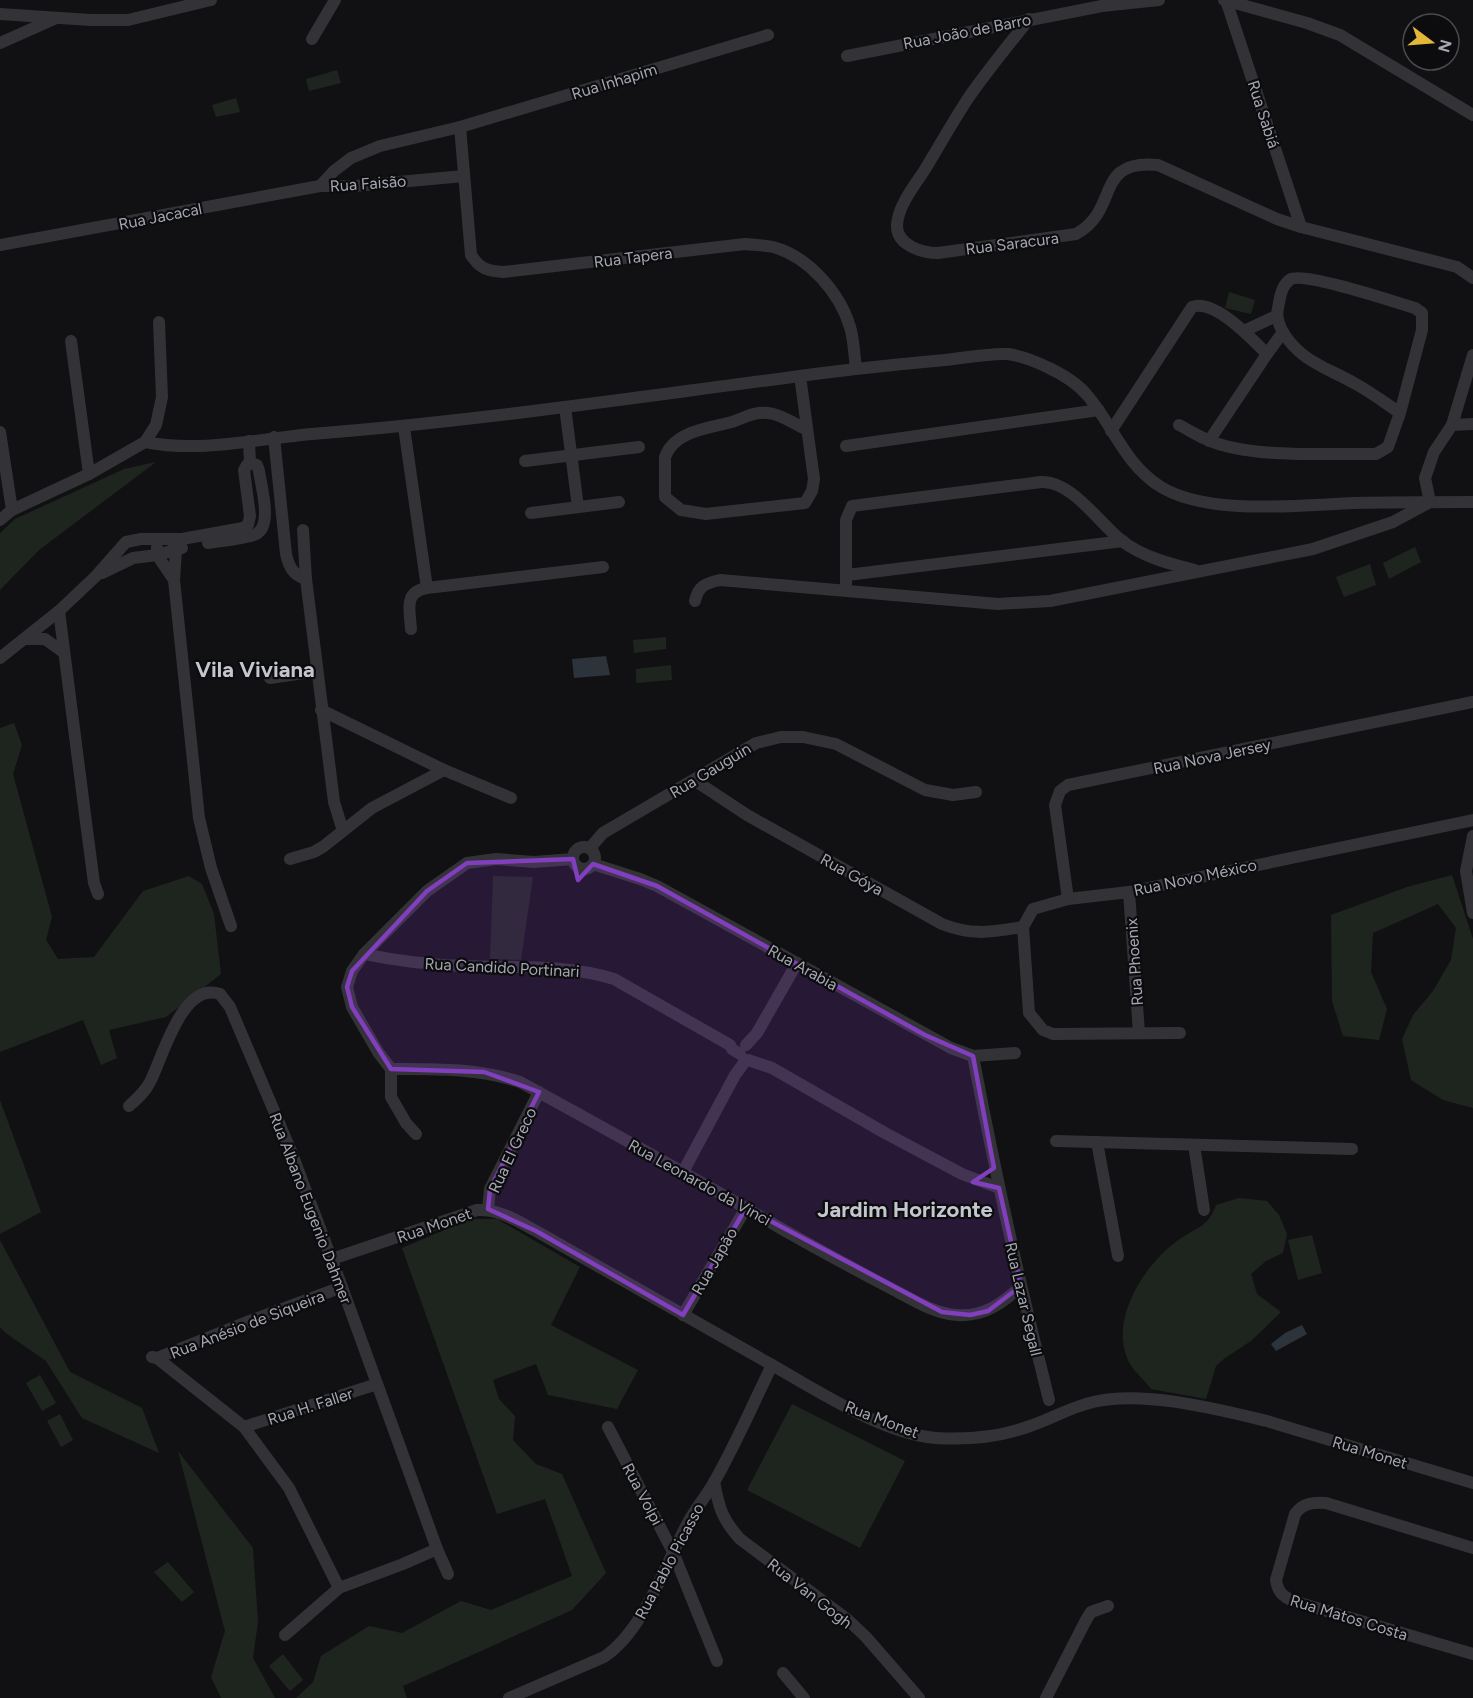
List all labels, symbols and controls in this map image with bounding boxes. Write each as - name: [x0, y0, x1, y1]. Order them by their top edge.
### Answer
- street label: Rua João de Barro: [901, 10, 1033, 53]
- north arrow: [1401, 12, 1461, 72]
- text: N: [1434, 37, 1456, 55]
- street label: Rua Inhapim: [569, 59, 659, 103]
- street label: Rua Sabiá: [1244, 78, 1283, 151]
- street label: Rua Faisão: [329, 171, 407, 196]
- street label: Rua Jacacal: [117, 199, 203, 234]
- street label: Rua Saracura: [964, 228, 1060, 259]
- street label: Rua Tapera: [593, 243, 673, 272]
- district label: Vila Viviana: [195, 656, 315, 683]
- street label: Rua Nova Jersey: [1152, 735, 1273, 778]
- street label: Rua Gauguin: [666, 739, 754, 802]
- street label: Rua Góya: [817, 849, 886, 899]
- street label: Rua Novo México: [1132, 855, 1258, 900]
- street label: Rua Phoenix: [1122, 917, 1147, 1006]
- street label: Rua Arabia: [765, 941, 841, 994]
- street label: Rua Candido Portinari: [424, 954, 580, 981]
- street label: Rua El Greco: [484, 1104, 541, 1196]
- street label: Rua Albano Eugenio Dahmer: [265, 1110, 356, 1307]
- street label: Rua Leonardo da Vinci: [625, 1135, 774, 1230]
- district label: Jardim Horizonte: [817, 1196, 993, 1223]
- street label: Rua Monet: [394, 1204, 474, 1247]
- street label: Rua Japão: [688, 1224, 741, 1298]
- street label: Rua Lazar Segall: [1001, 1240, 1046, 1358]
- street label: Rua Anésio de Siqueira: [167, 1286, 327, 1363]
- street label: Rua H. Faller: [265, 1384, 356, 1429]
- street label: Rua Monet: [842, 1397, 921, 1442]
- street label: Rua Monet: [1330, 1432, 1410, 1473]
- street label: Rua Volpi: [618, 1460, 667, 1528]
- street label: Rua Pablo Picasso: [631, 1500, 708, 1622]
- street label: Rua Van Gogh: [764, 1554, 856, 1632]
- street label: Rua Matos Costa: [1288, 1591, 1410, 1644]

